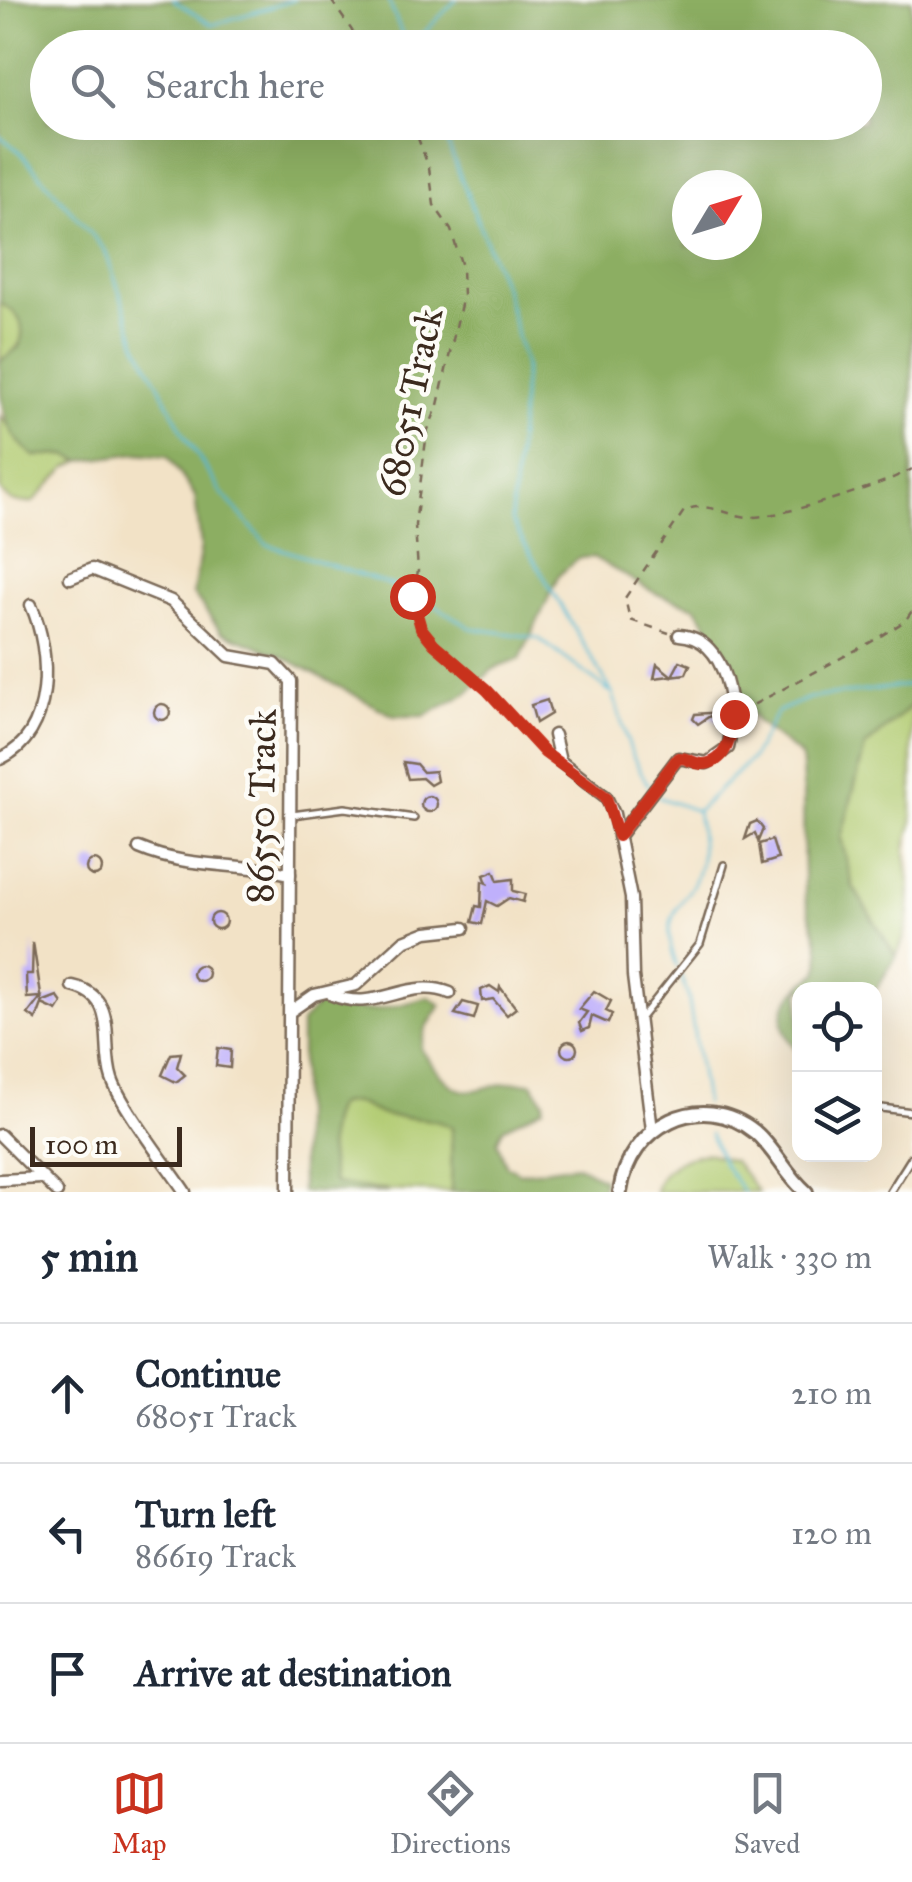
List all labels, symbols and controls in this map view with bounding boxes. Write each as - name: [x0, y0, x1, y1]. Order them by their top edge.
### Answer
- search box: [30, 30, 882, 140]
- icon: search: [65, 58, 120, 113]
- text: Search here: [145, 62, 325, 108]
- north arrow: [672, 170, 762, 260]
- street label: 68051 Track: [368, 303, 453, 501]
- route start: [390, 574, 436, 620]
- route end: [712, 692, 758, 738]
- street label: 86550 Track: [236, 708, 286, 904]
- map controls: [792, 982, 882, 1162]
- button: locate: [792, 982, 882, 1072]
- button: layers: [792, 1072, 882, 1162]
- scale bar: [30, 1122, 182, 1166]
- text: 100 m: [45, 1127, 118, 1162]
- text: 5 min: [40, 1231, 138, 1283]
- text: Walk · 330 m: [707, 1238, 872, 1277]
- text: Continue: [135, 1351, 281, 1397]
- icon: ahead: [40, 1366, 95, 1421]
- text: 210 m: [791, 1374, 872, 1413]
- text: 68051 Track: [135, 1397, 296, 1436]
- text: Turn left: [135, 1491, 276, 1537]
- icon: left: [40, 1506, 95, 1561]
- text: 120 m: [791, 1514, 872, 1553]
- text: 86619 Track: [135, 1537, 296, 1576]
- icon: arrive: [40, 1646, 95, 1701]
- text: Arrive at destination: [135, 1650, 452, 1696]
- tab: Map: [112, 1766, 167, 1861]
- tab: Directions: [390, 1766, 511, 1861]
- tab: Saved: [734, 1766, 800, 1861]

